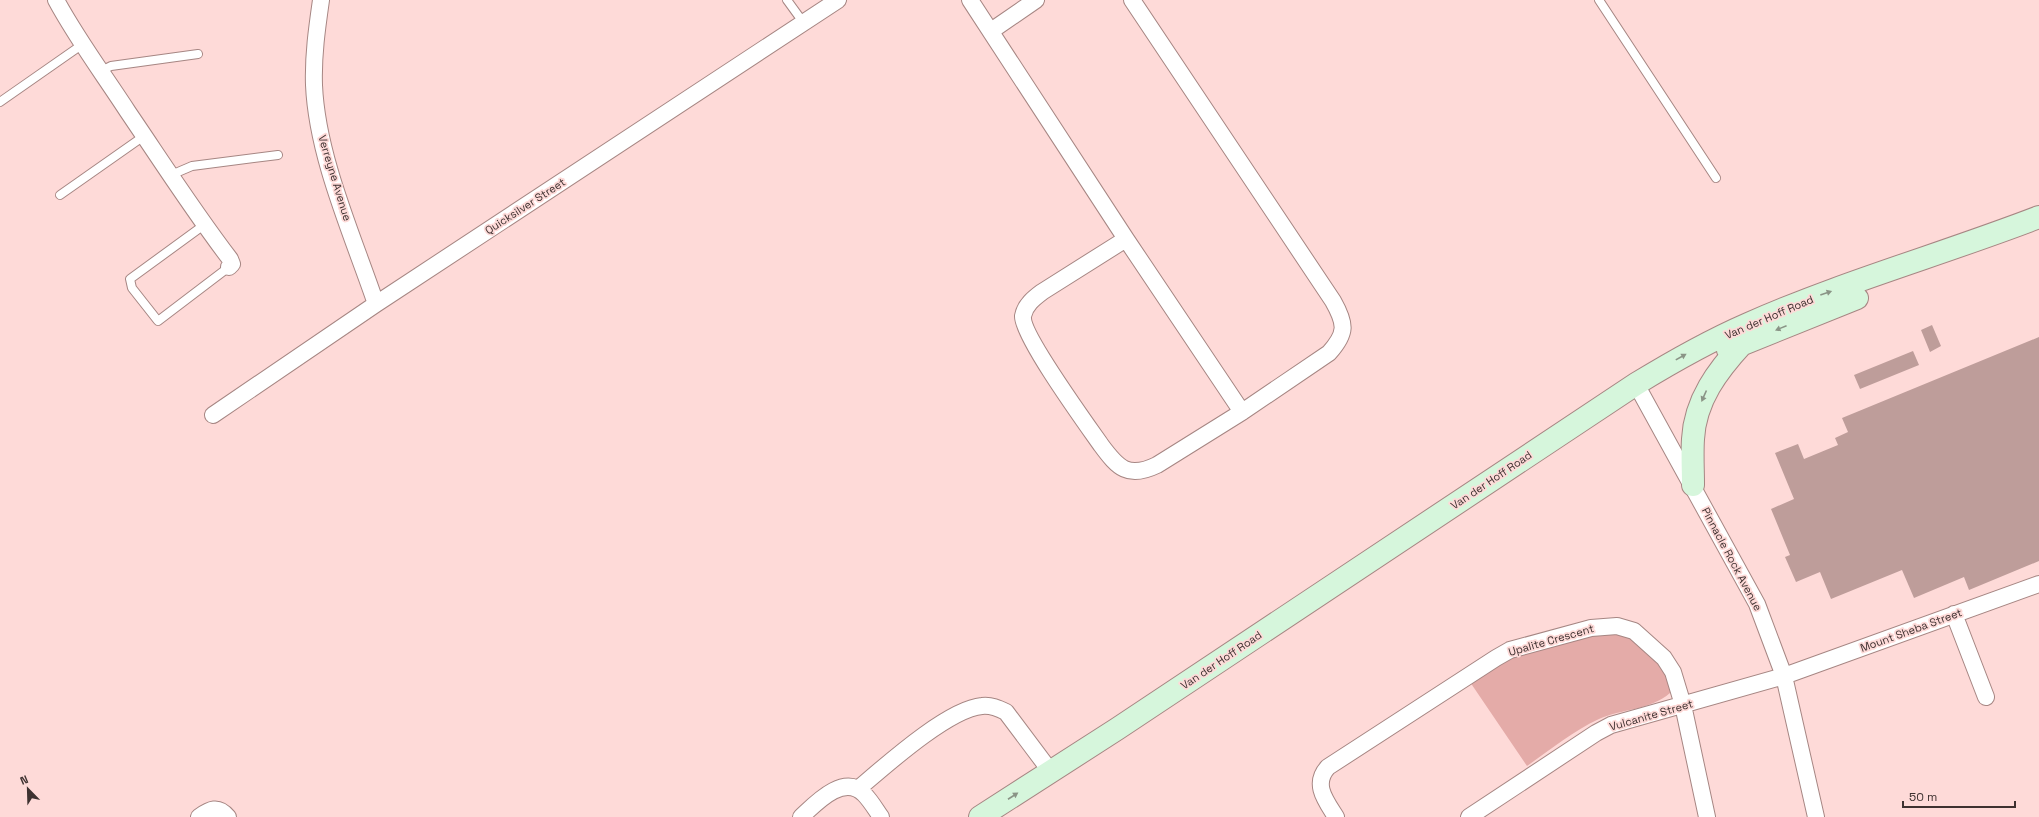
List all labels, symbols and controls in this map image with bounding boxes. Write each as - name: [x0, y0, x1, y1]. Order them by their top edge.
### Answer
- street label: Verreyne Avenue: [315, 133, 355, 223]
- street label: Quicksilver Street: [482, 175, 568, 237]
- one-way arrow: [1820, 290, 1832, 296]
- street label: Van der Hoff Road: [1723, 292, 1815, 342]
- one-way arrow: [1775, 325, 1787, 331]
- one-way arrow: [1675, 353, 1687, 360]
- one-way arrow: [1701, 390, 1707, 402]
- street label: Van der Hoff Road: [1448, 448, 1534, 512]
- street label: Pinnacle Rock Avenue: [1699, 505, 1765, 613]
- street label: Mount Sheba Street: [1858, 605, 1964, 655]
- street label: Upalite Crescent: [1507, 621, 1595, 659]
- street label: Van der Hoff Road: [1178, 628, 1264, 692]
- street label: Vulcanite Street: [1608, 696, 1694, 734]
- north arrow: [8, 769, 48, 809]
- text: N: [18, 772, 30, 788]
- scale bar: [1903, 783, 2015, 809]
- text: 50 m: [1909, 789, 1937, 805]
- one-way arrow: [1008, 792, 1018, 800]

